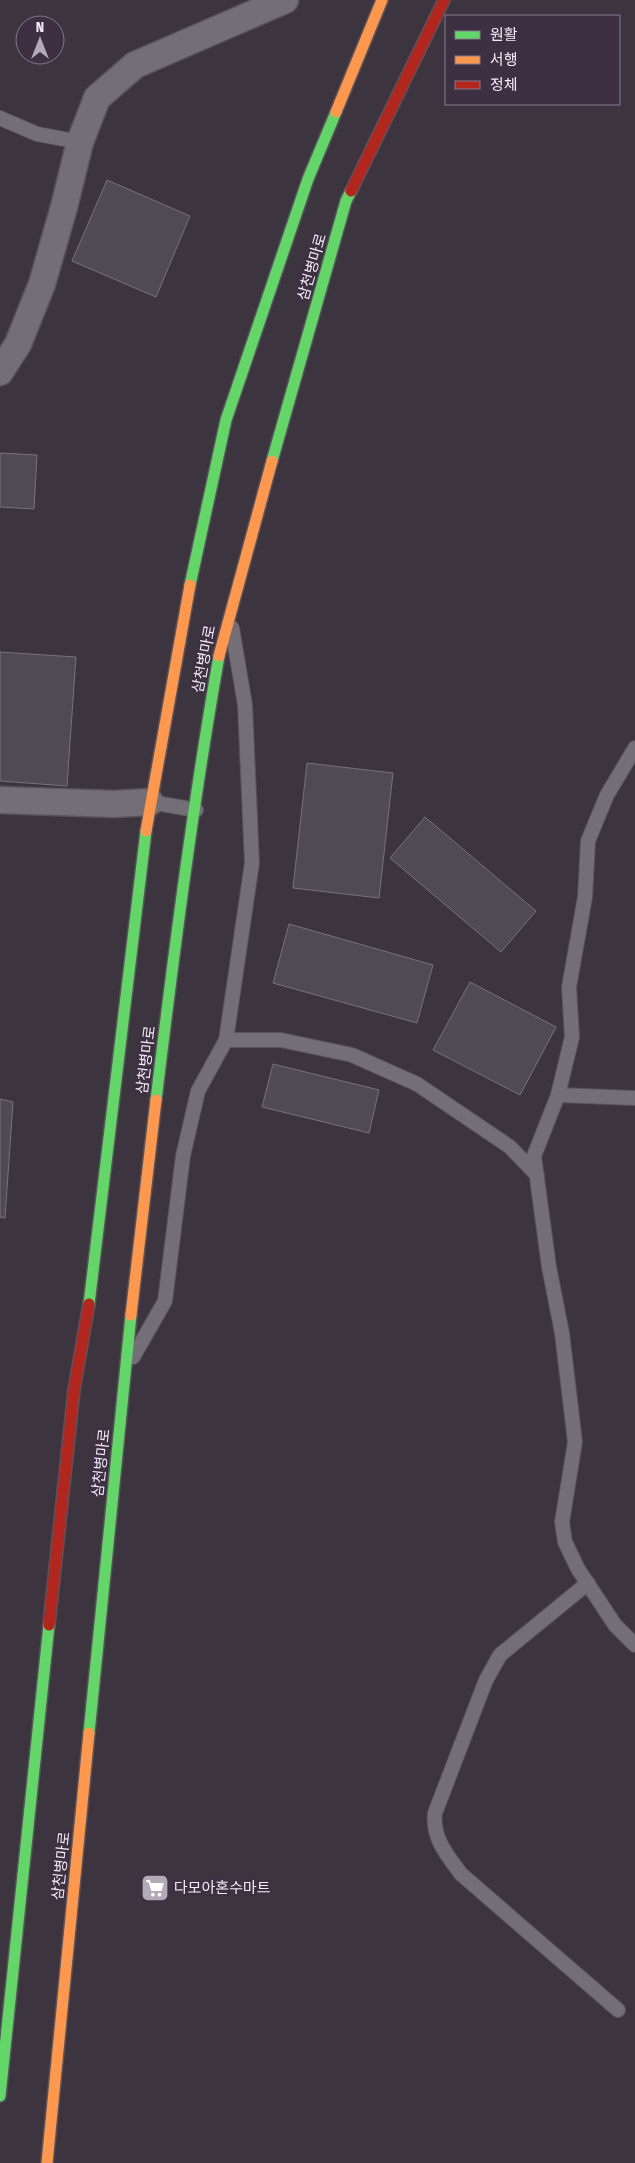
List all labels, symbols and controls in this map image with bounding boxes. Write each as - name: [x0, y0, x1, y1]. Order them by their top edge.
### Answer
- north arrow: [15, 15, 65, 65]
- legend: [445, 15, 620, 105]
- text: N: [36, 19, 44, 36]
- text: 원활: [490, 26, 518, 44]
- text: 서행: [490, 51, 518, 69]
- text: 정체: [490, 76, 518, 94]
- street label: 삼천병마로: [294, 231, 330, 303]
- street label: 삼천병마로: [189, 623, 219, 695]
- street label: 삼천병마로: [133, 1025, 159, 1095]
- street label: 삼천병마로: [88, 1428, 114, 1498]
- street label: 삼천병마로: [48, 1831, 74, 1901]
- supermarket icon: 다모아혼수마트: [140, 1873, 170, 1903]
- place label: 다모아혼수마트: [174, 1879, 271, 1897]

